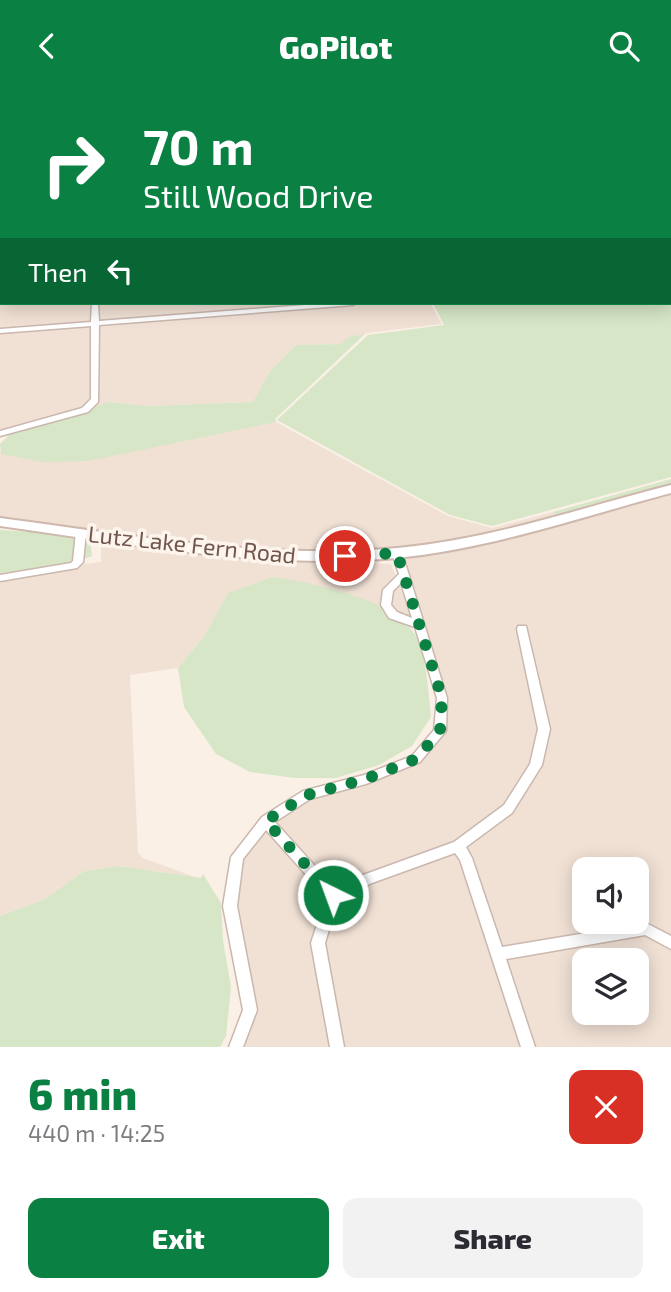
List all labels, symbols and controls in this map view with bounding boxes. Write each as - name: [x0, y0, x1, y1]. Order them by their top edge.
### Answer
- icon: back: [28, 27, 66, 65]
- text: GoPilot: [279, 27, 392, 65]
- icon: search: [605, 27, 643, 65]
- text: 70 m: [143, 116, 254, 175]
- icon: right: [28, 119, 119, 210]
- text: Still Wood Drive: [143, 176, 373, 214]
- icon: left: [101, 252, 139, 290]
- text: Then: [28, 256, 87, 287]
- street label: Lutz Lake Fern Road: [87, 519, 297, 569]
- pin: [315, 526, 375, 586]
- icon: arrive: [326, 537, 364, 575]
- map controls: [572, 857, 649, 1025]
- button: sound: [572, 857, 649, 934]
- position arrow: [296, 858, 370, 932]
- button: layers: [572, 948, 649, 1025]
- text: 6 min: [28, 1068, 137, 1118]
- button: close: [569, 1070, 643, 1144]
- text: 440 m · 14:25: [28, 1119, 165, 1147]
- button: Exit: [28, 1198, 329, 1278]
- button: Share: [343, 1198, 643, 1278]

